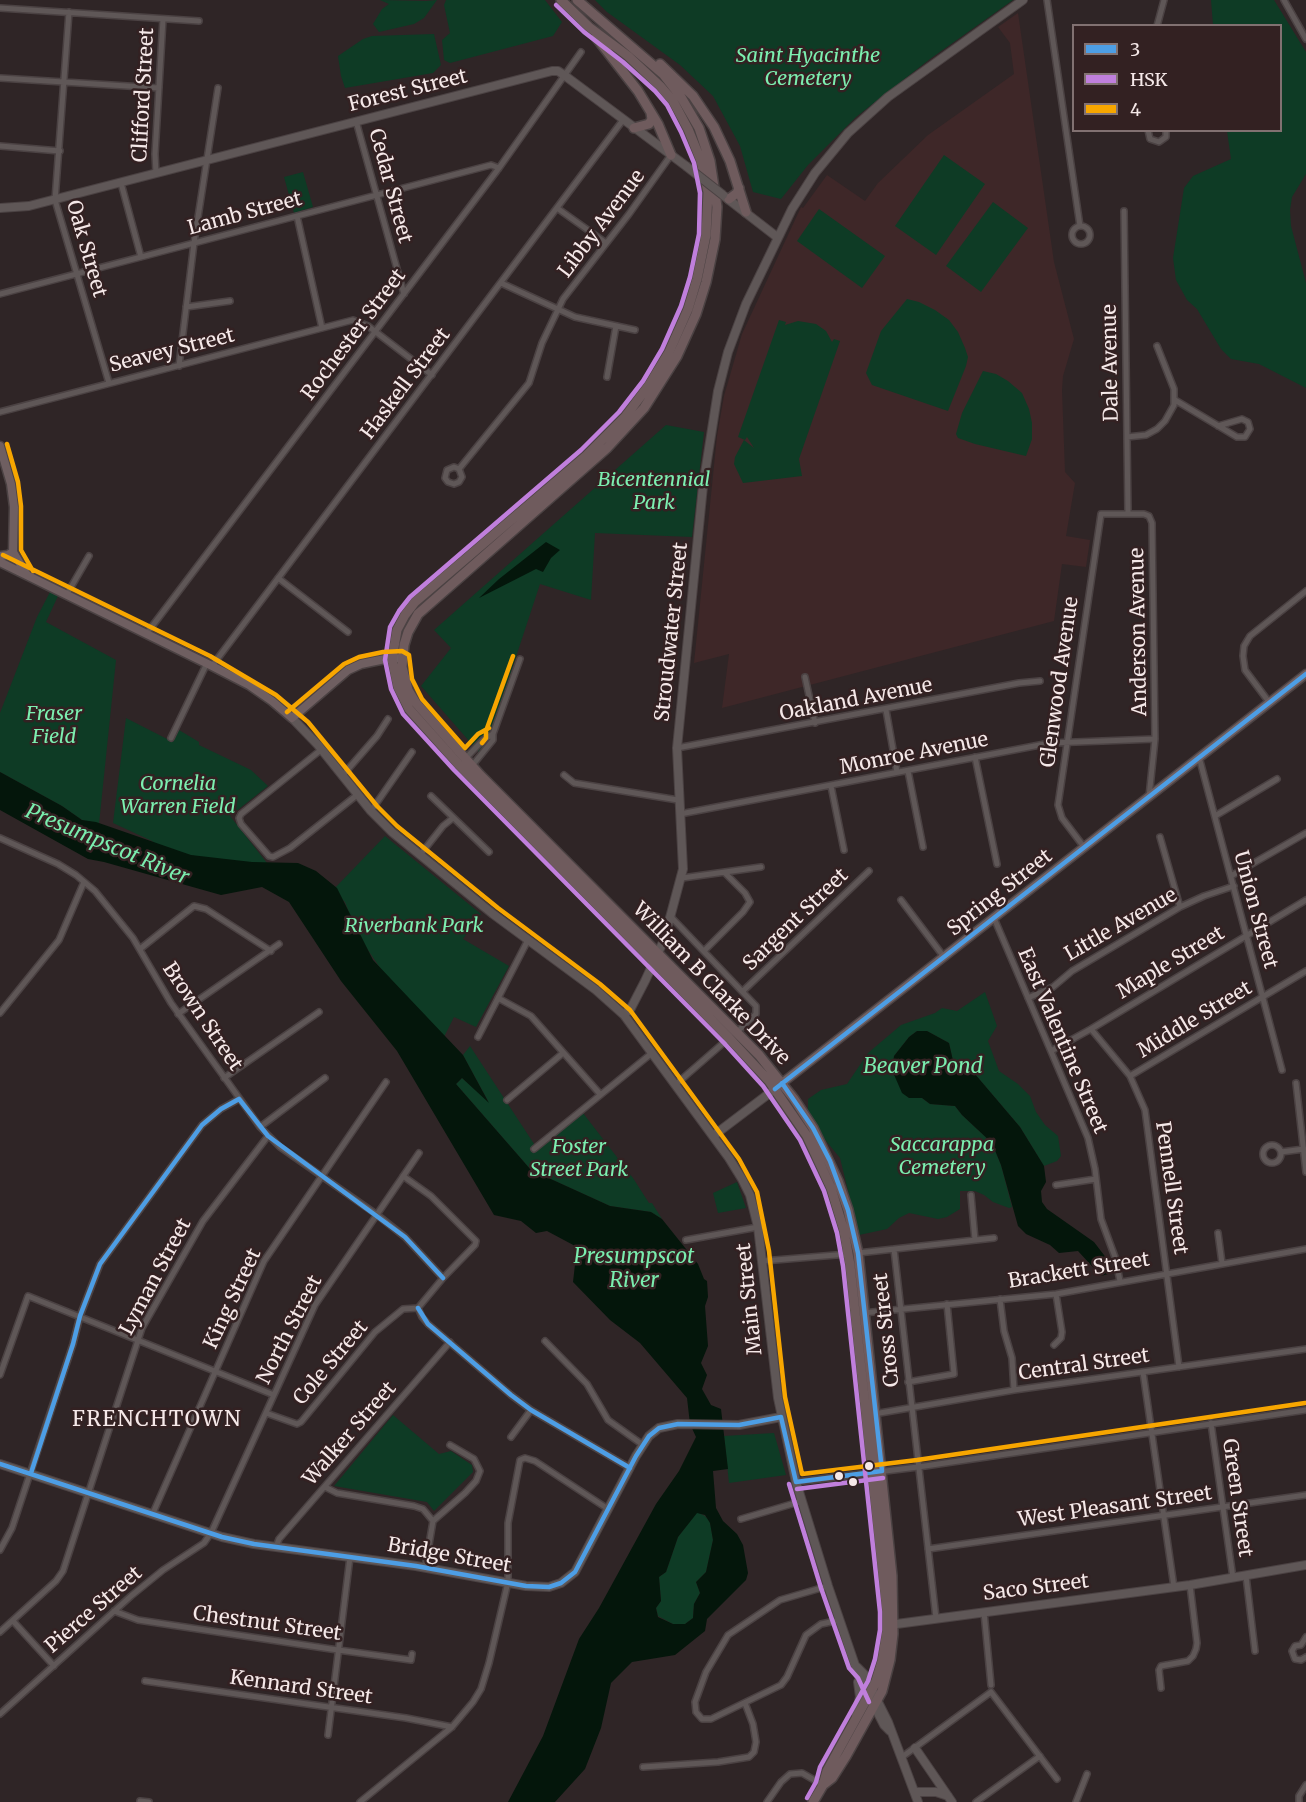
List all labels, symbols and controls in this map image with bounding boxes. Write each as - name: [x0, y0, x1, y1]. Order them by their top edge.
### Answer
- legend: [1072, 24, 1282, 132]
- street label: Clifford Street: [128, 27, 160, 163]
- text: 3: [1130, 38, 1140, 61]
- park label: Saint Hyacinthe Cemetery: [736, 44, 880, 91]
- street label: Forest Street: [346, 65, 470, 117]
- text: HSK: [1130, 68, 1168, 91]
- text: 4: [1130, 98, 1141, 121]
- street label: Cedar Street: [363, 126, 417, 246]
- street label: Libby Avenue: [554, 165, 650, 283]
- street label: Lamb Street: [185, 187, 305, 241]
- street label: Oak Street: [61, 198, 111, 300]
- street label: Rochester Street: [297, 265, 411, 405]
- street label: Dale Avenue: [1098, 304, 1124, 422]
- street label: Seavey Street: [107, 324, 237, 378]
- street label: Haskell Street: [356, 324, 456, 444]
- park label: Bicentennial Park: [597, 468, 711, 515]
- street label: Stroudwater Street: [651, 541, 693, 723]
- street label: Anderson Avenue: [1126, 548, 1152, 716]
- street label: Glenwood Avenue: [1036, 595, 1084, 769]
- street label: Oakland Avenue: [778, 673, 934, 727]
- park label: Fraser Field: [26, 702, 82, 749]
- street label: Monroe Avenue: [838, 728, 990, 780]
- park label: Cornelia Warren Field: [120, 772, 236, 819]
- water label: Presumpscot River: [22, 799, 192, 891]
- street label: Spring Street: [943, 845, 1057, 941]
- street label: Union Street: [1228, 849, 1282, 971]
- street label: Sargent Street: [739, 864, 853, 976]
- street label: Little Avenue: [1061, 883, 1181, 967]
- street label: William B Clarke Drive: [627, 898, 795, 1070]
- park label: Riverbank Park: [344, 914, 484, 938]
- street label: Maple Street: [1113, 922, 1229, 1004]
- street label: East Valentine Street: [1012, 945, 1112, 1137]
- street label: Brown Street: [157, 958, 247, 1076]
- street label: Middle Street: [1133, 976, 1257, 1064]
- water label: Beaver Pond: [863, 1054, 983, 1080]
- street label: Pennell Street: [1150, 1120, 1192, 1256]
- park label: Saccarappa Cemetery: [890, 1133, 994, 1180]
- park label: Foster Street Park: [530, 1135, 628, 1182]
- street label: Lyman Street: [115, 1215, 197, 1339]
- street label: Main Street: [732, 1242, 768, 1356]
- water label: Presumpscot River: [574, 1244, 694, 1294]
- street label: King Street: [199, 1245, 267, 1353]
- street label: Brackett Street: [1006, 1248, 1152, 1294]
- street label: North Street: [252, 1272, 328, 1388]
- street label: Cross Street: [869, 1272, 905, 1388]
- street label: Cole Street: [289, 1316, 373, 1410]
- street label: Central Street: [1017, 1344, 1151, 1386]
- street label: Walker Street: [298, 1377, 402, 1491]
- district label: FRENCHTOWN: [72, 1407, 242, 1433]
- street label: Green Street: [1217, 1437, 1257, 1559]
- unlabelled marker: [863, 1460, 875, 1472]
- unlabelled marker: [833, 1470, 845, 1482]
- unlabelled marker: [847, 1476, 859, 1488]
- street label: West Pleasant Street: [1017, 1482, 1213, 1532]
- street label: Bridge Street: [385, 1533, 513, 1579]
- street label: Pierce Street: [41, 1561, 147, 1659]
- street label: Saco Street: [982, 1570, 1090, 1606]
- street label: Chestnut Street: [191, 1602, 343, 1646]
- street label: Kennard Street: [228, 1666, 374, 1710]

